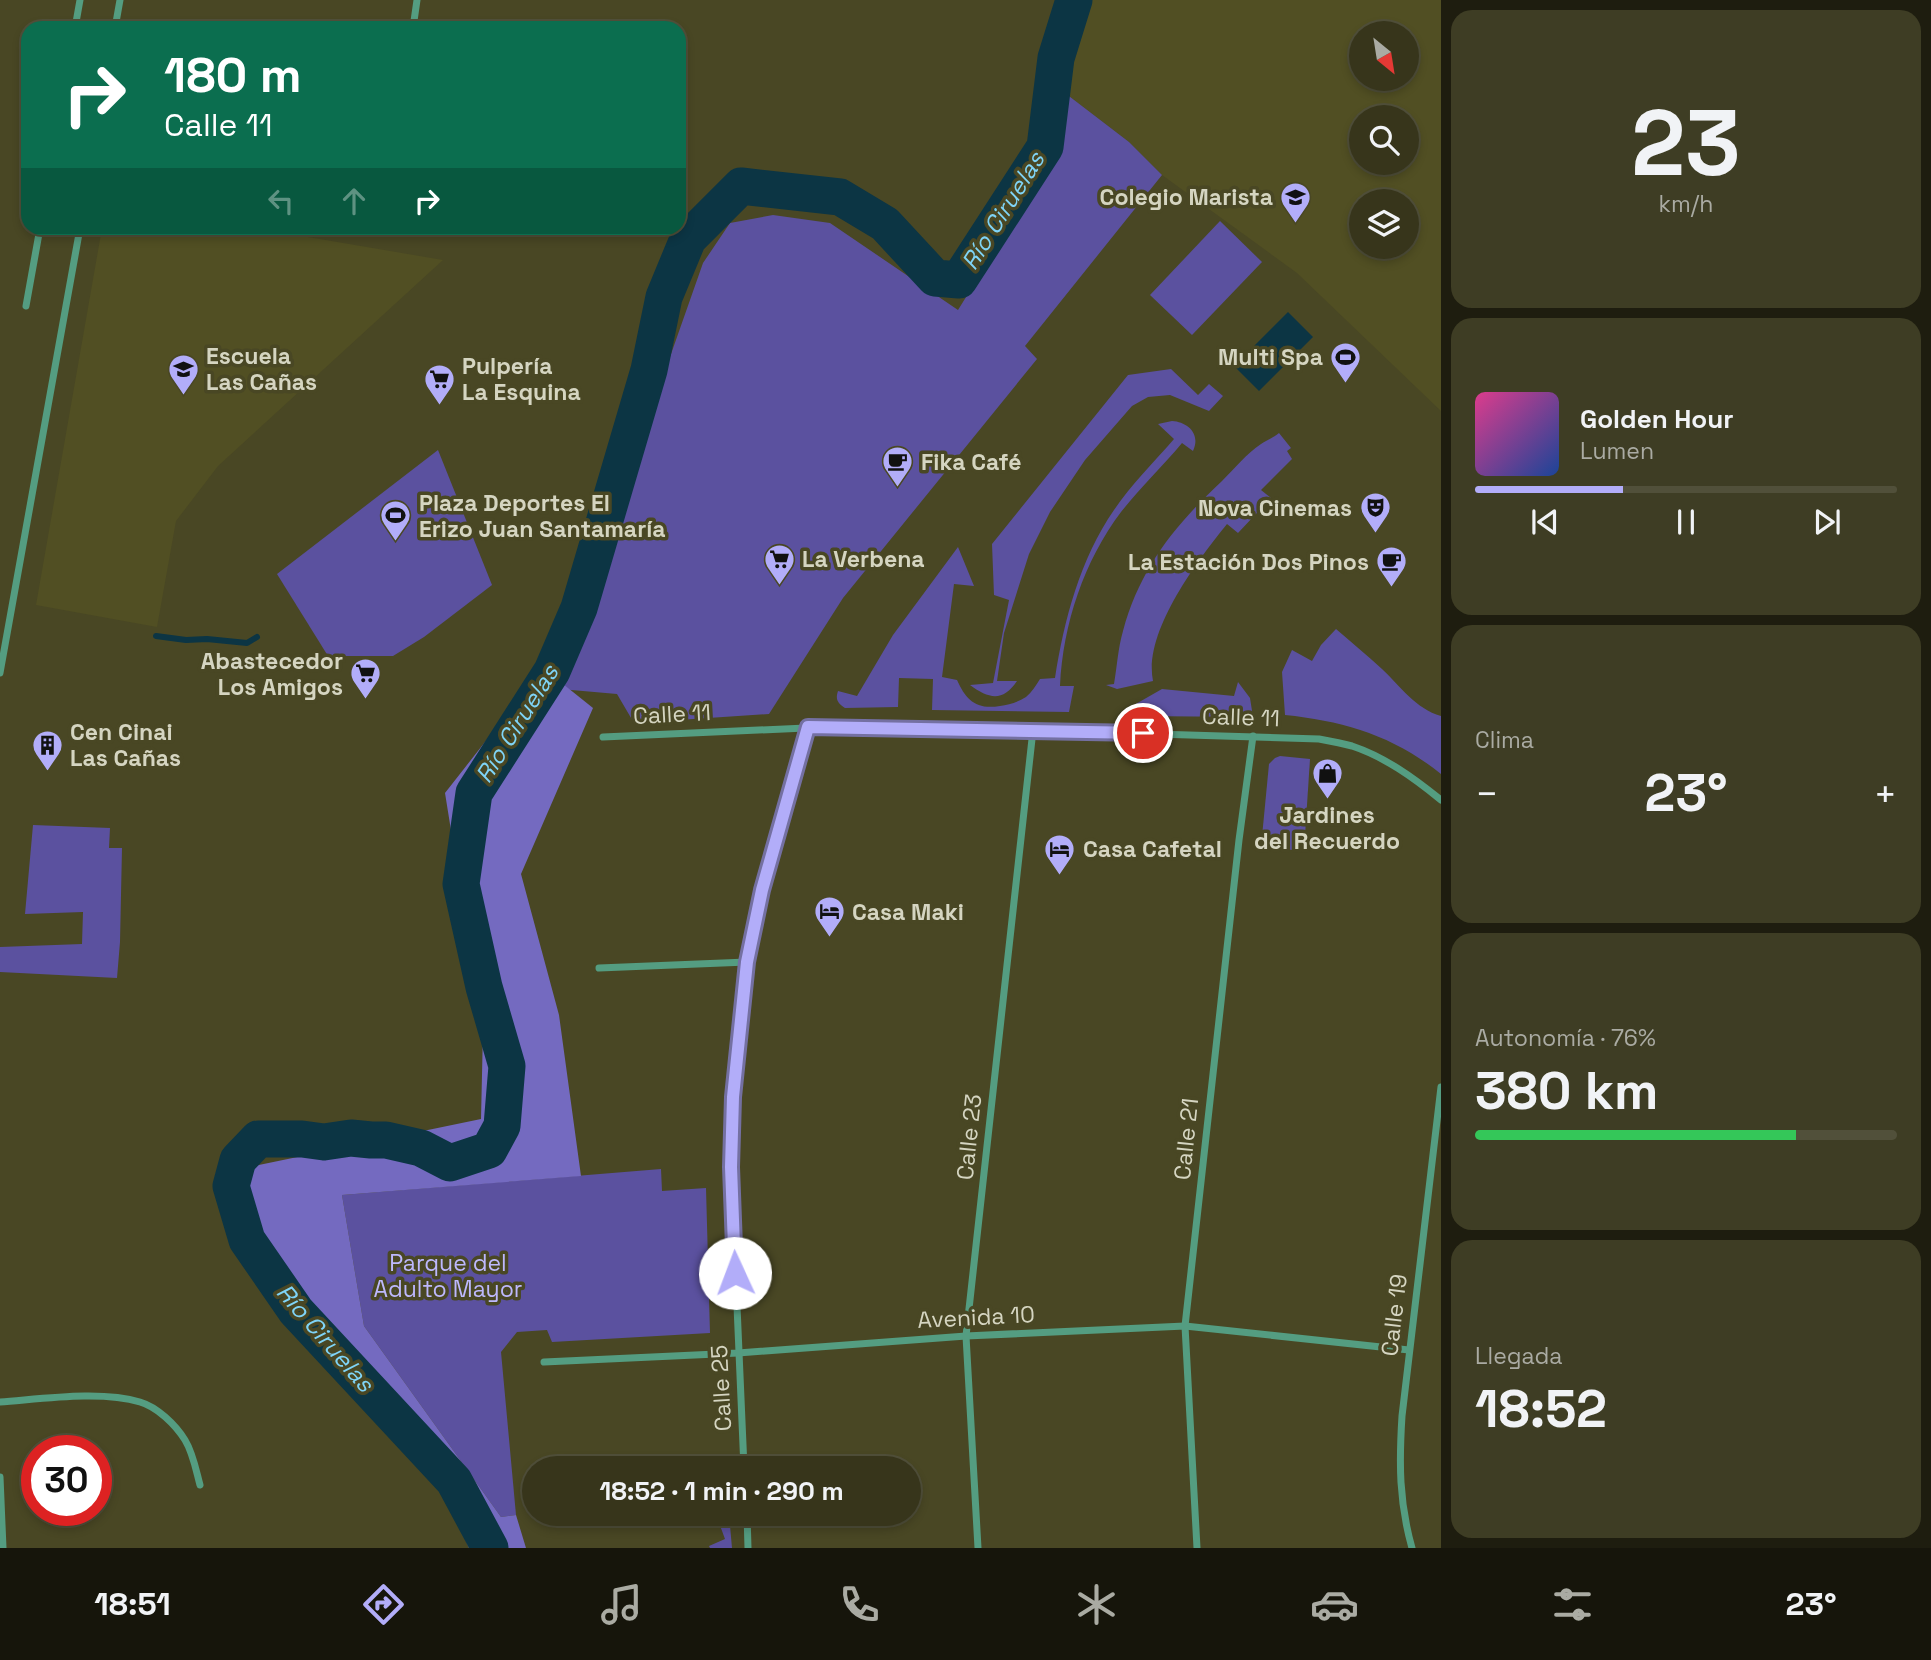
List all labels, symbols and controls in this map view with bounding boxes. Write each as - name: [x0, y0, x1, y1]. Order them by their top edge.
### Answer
- north arrow: [1349, 21, 1419, 91]
- map controls: [1349, 21, 1419, 259]
- text: 180 m: [164, 44, 302, 106]
- icon: right: [49, 49, 140, 140]
- text: 23: [1631, 85, 1741, 202]
- text: Calle 11: [164, 105, 273, 145]
- button: search: [1349, 105, 1419, 175]
- water label: Río Ciruelas: [954, 145, 1052, 276]
- school or university icon: Colegio Marista: [1279, 180, 1313, 224]
- icon: left: [262, 182, 300, 220]
- icon: ahead: [335, 182, 373, 220]
- icon: right: [408, 182, 446, 220]
- place label: Colegio Marista: [1100, 182, 1273, 212]
- button: layers: [1349, 189, 1419, 259]
- text: km/h: [1659, 189, 1713, 219]
- sports icon: Multi Spa: [1329, 340, 1363, 384]
- place label: Escuela Las Cañas: [206, 341, 317, 397]
- place label: Multi Spa: [1218, 342, 1323, 372]
- place label: Pulpería La Esquina: [462, 351, 581, 407]
- school or university icon: Escuela Las Cañas: [166, 352, 200, 396]
- supermarket icon: Pulpería La Esquina: [422, 362, 456, 406]
- text: Golden Hour: [1580, 402, 1734, 436]
- text: Lumen: [1580, 436, 1654, 466]
- cafe icon: Fika Café: [881, 445, 915, 489]
- place label: Fika Café: [921, 447, 1022, 477]
- place label: Plaza Deportes El Erizo Juan Santamaría: [419, 488, 666, 544]
- theatre icon: Nova Cinemas: [1358, 491, 1392, 535]
- place label: Nova Cinemas: [1198, 493, 1352, 523]
- sports icon: Plaza Deportes El Erizo Juan Santamaría: [379, 499, 413, 543]
- icon: previous: [1526, 503, 1564, 541]
- icon: pause: [1667, 503, 1705, 541]
- icon: next: [1808, 503, 1846, 541]
- supermarket icon: La Verbena: [762, 542, 796, 586]
- place label: La Verbena: [802, 544, 925, 574]
- cafe icon: La Estación Dos Pinos: [1375, 545, 1409, 589]
- place label: La Estación Dos Pinos: [1128, 547, 1369, 577]
- place label: Abastecedor Los Amigos: [201, 646, 343, 702]
- supermarket icon: Abastecedor Los Amigos: [349, 657, 383, 701]
- water label: Río Ciruelas: [468, 658, 566, 789]
- street label: Calle 11: [632, 697, 712, 731]
- street label: Calle 11: [1201, 701, 1281, 733]
- pin: [1113, 703, 1173, 763]
- icon: arrive: [1124, 714, 1162, 752]
- place label: Cen Cinai Las Cañas: [70, 717, 181, 773]
- text: Clima: [1475, 725, 1534, 755]
- building icon: Cen Cinai Las Cañas: [30, 728, 64, 772]
- shop icon: Jardines del Recuerdo: [1310, 757, 1344, 801]
- text: 23°: [1645, 760, 1728, 826]
- text: −: [1475, 770, 1499, 818]
- text: +: [1873, 770, 1897, 818]
- place label: Jardines del Recuerdo: [1254, 800, 1400, 856]
- hotel icon: Casa Cafetal: [1043, 832, 1077, 876]
- place label: Casa Cafetal: [1083, 834, 1222, 864]
- hotel icon: Casa Maki: [812, 895, 846, 939]
- place label: Casa Maki: [852, 897, 964, 927]
- text: Autonomía · 76%: [1475, 1023, 1656, 1053]
- text: 380 km: [1475, 1058, 1658, 1124]
- street label: Calle 23: [950, 1092, 988, 1182]
- street label: Calle 21: [1167, 1097, 1205, 1181]
- position arrow: [698, 1236, 772, 1310]
- park label: Parque del Adulto Mayor: [373, 1248, 523, 1304]
- street label: Calle 19: [1374, 1272, 1414, 1358]
- water label: Río Ciruelas: [270, 1277, 382, 1399]
- street label: Avenida 10: [916, 1299, 1036, 1335]
- text: Llegada: [1475, 1341, 1563, 1371]
- street label: Calle 25: [704, 1344, 738, 1432]
- text: 18:52: [1475, 1376, 1607, 1442]
- speed limit sign: 30: [21, 1435, 112, 1526]
- text: 18:52 · 1 min · 290 m: [599, 1474, 844, 1508]
- icon: directions: [359, 1580, 408, 1629]
- icon: music: [597, 1580, 646, 1629]
- icon: phone: [835, 1580, 884, 1629]
- icon: climate: [1072, 1580, 1121, 1629]
- icon: car: [1310, 1580, 1359, 1629]
- icon: filters: [1548, 1580, 1597, 1629]
- text: 18:51: [94, 1584, 171, 1624]
- text: 23°: [1786, 1584, 1837, 1624]

